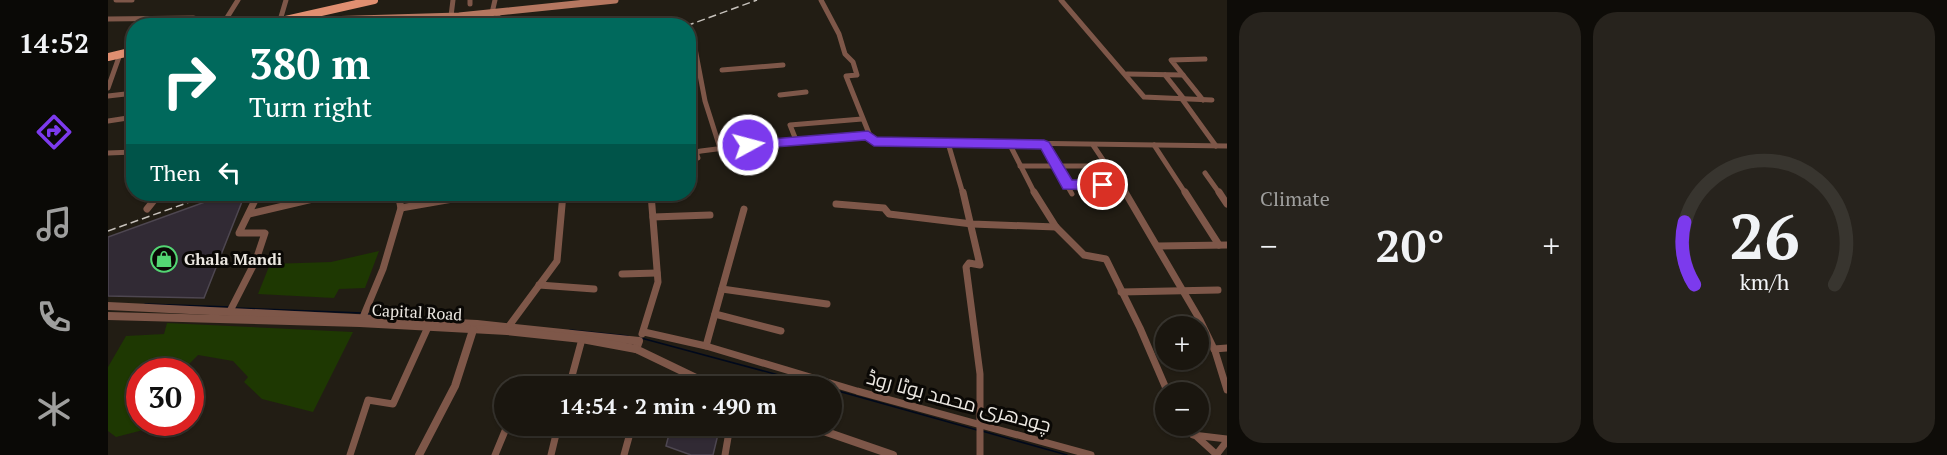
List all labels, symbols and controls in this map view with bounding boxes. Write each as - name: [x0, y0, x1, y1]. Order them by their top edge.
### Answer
- text: 14:52: [19, 25, 89, 61]
- text: 380 m: [249, 35, 370, 91]
- icon: right: [150, 42, 228, 120]
- text: Turn right: [249, 89, 372, 125]
- icon: directions: [33, 111, 75, 153]
- position arrow: [716, 113, 780, 177]
- icon: left: [213, 156, 246, 189]
- text: Then: [150, 158, 201, 187]
- pin: [1077, 159, 1128, 210]
- icon: arrive: [1086, 168, 1119, 201]
- text: Climate: [1260, 185, 1330, 212]
- text: 26: [1729, 194, 1799, 277]
- icon: music: [33, 203, 75, 245]
- text: 20°: [1375, 215, 1445, 275]
- text: −: [1260, 224, 1278, 267]
- text: +: [1542, 224, 1560, 267]
- shop icon: Ghala Mandi: [149, 244, 179, 274]
- place label: Ghala Mandi: [184, 248, 282, 270]
- text: km/h: [1739, 268, 1789, 296]
- icon: phone: [33, 296, 75, 338]
- street label: Capital Road: [371, 299, 463, 325]
- map controls: [1155, 316, 1209, 436]
- button: +: [1155, 316, 1209, 370]
- speed limit sign: 30: [126, 358, 204, 436]
- street label: چودھری محمد بوٹا روڈ: [864, 363, 1054, 438]
- button: −: [1155, 382, 1209, 436]
- icon: climate: [33, 388, 75, 430]
- text: 14:54 · 2 min · 490 m: [559, 391, 777, 420]

